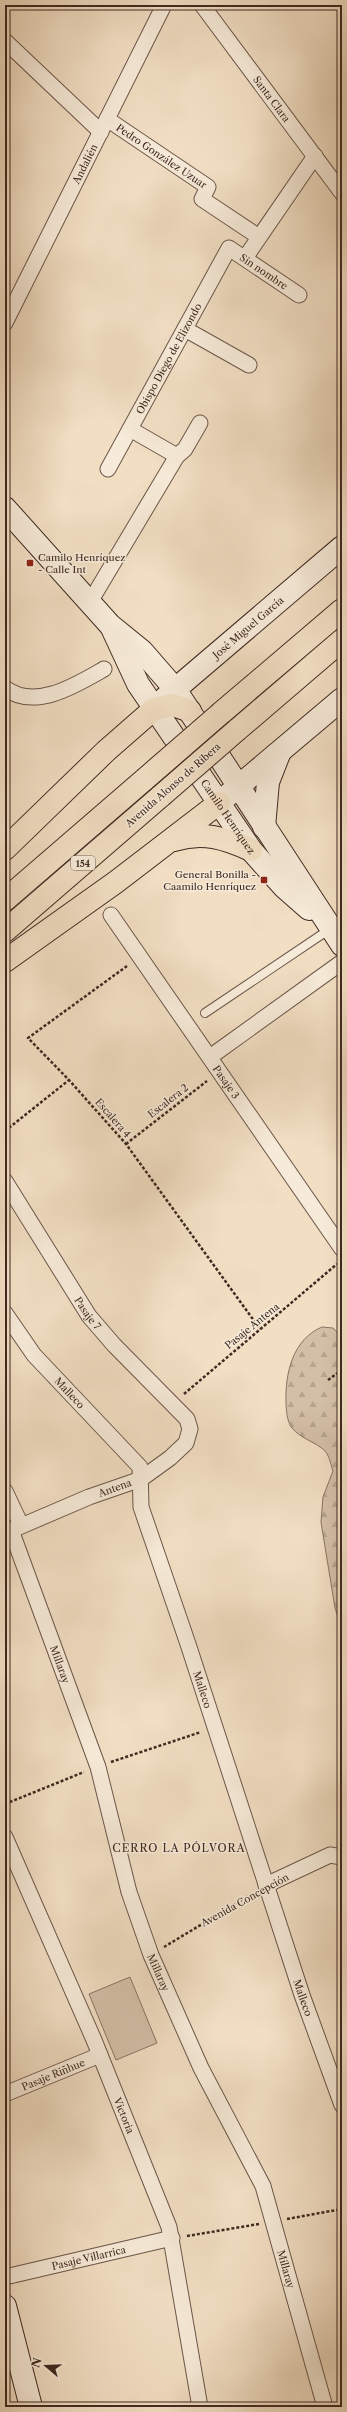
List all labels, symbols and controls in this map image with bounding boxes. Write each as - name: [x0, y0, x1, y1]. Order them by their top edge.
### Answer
- street label: Santa Clara: [250, 73, 294, 125]
- street label: Pedro González Uzuar: [114, 121, 210, 191]
- street label: Andalién: [69, 141, 100, 187]
- street label: Sin nombre: [237, 251, 291, 293]
- street label: Obispo Diego de Elizondo: [133, 301, 204, 416]
- place label: Camilo Henríquez - Calle Int: [38, 551, 126, 576]
- marker: Camilo Henríquez - Calle Int: [25, 558, 35, 568]
- street label: José Miguel García: [208, 593, 287, 662]
- street label: Avenida Alonso de Ribera: [122, 740, 224, 831]
- street label: Camilo Henríquez: [198, 777, 258, 857]
- road number: 154: [71, 856, 95, 870]
- place label: General Bonilla - Caamilo Henríquez: [163, 868, 256, 893]
- marker: General Bonilla - Caamilo Henríquez: [259, 875, 269, 885]
- street label: Pasaje 3: [210, 1063, 243, 1101]
- street label: Escalera 2: [145, 1081, 191, 1121]
- street label: Escalera 4: [92, 1096, 134, 1141]
- street label: Pasaje 7: [72, 1294, 104, 1332]
- street label: Pasaje Antena: [222, 1300, 282, 1352]
- street label: Malleco: [52, 1374, 88, 1411]
- street label: Antena: [96, 1476, 134, 1500]
- street label: Millaray: [47, 1644, 73, 1685]
- street label: Malleco: [191, 1669, 215, 1710]
- district label: CERRO LA PÓLVORA: [112, 1841, 246, 1855]
- street label: Avenida Concepción: [198, 1870, 292, 1930]
- street label: Millaray: [145, 1952, 173, 1993]
- street label: Malleco: [291, 1977, 316, 2018]
- street label: Pasaje Riñhue: [20, 2055, 87, 2093]
- street label: Victoria: [111, 2095, 138, 2136]
- street label: Pasaje Villarrica: [50, 2242, 128, 2272]
- street label: Millaray: [275, 2248, 298, 2290]
- north arrow: [26, 2346, 66, 2386]
- text: N: [28, 2356, 45, 2370]

